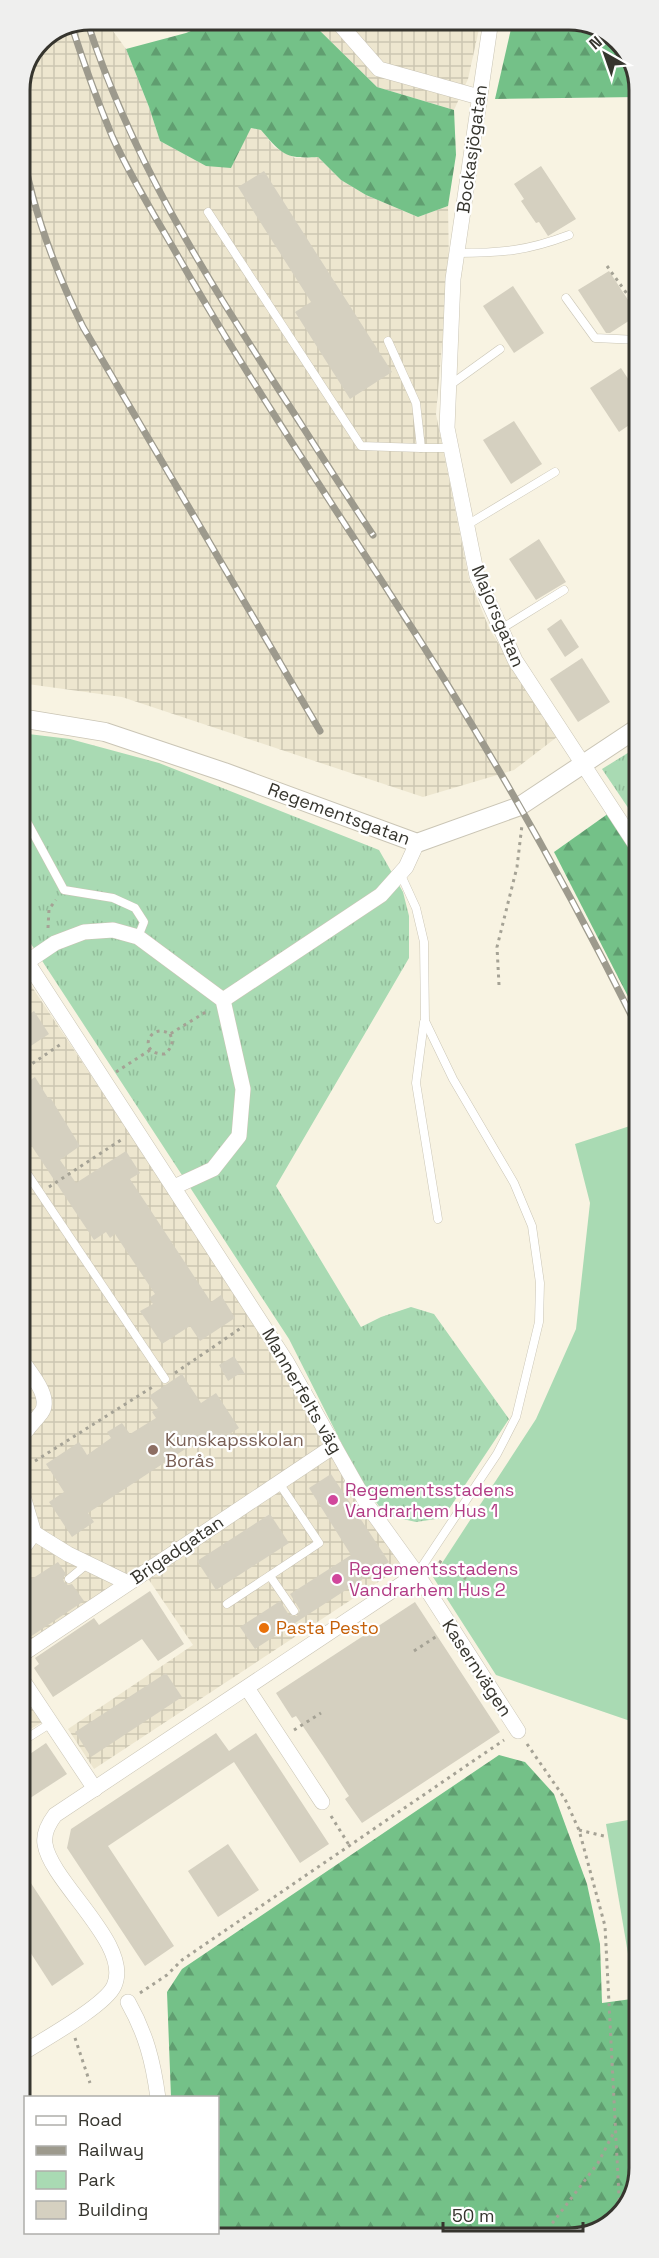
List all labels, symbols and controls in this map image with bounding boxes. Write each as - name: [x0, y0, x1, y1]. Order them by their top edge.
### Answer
- north arrow: [575, 24, 635, 84]
- text: N: [585, 31, 607, 54]
- street label: Bockasjögatan: [451, 83, 492, 215]
- street label: Majorsgatan: [467, 561, 530, 670]
- street label: Regementsgatan: [265, 777, 414, 850]
- street label: Mannerfelts väg: [257, 1324, 348, 1458]
- place label: Kunskapsskolan Borås: [165, 1428, 304, 1472]
- marker: Kunskapsskolan Borås: [146, 1443, 160, 1457]
- place label: Regementsstadens Vandrarhem Hus 1: [345, 1478, 514, 1522]
- marker: Regementsstadens Vandrarhem Hus 1: [326, 1493, 340, 1507]
- street label: Brigadgatan: [126, 1510, 228, 1589]
- place label: Regementsstadens Vandrarhem Hus 2: [349, 1557, 518, 1601]
- marker: Regementsstadens Vandrarhem Hus 2: [330, 1572, 344, 1586]
- street label: Kasernvägen: [437, 1615, 517, 1721]
- place label: Pasta Pesto: [276, 1616, 379, 1639]
- marker: Pasta Pesto: [257, 1621, 271, 1635]
- legend: [24, 2096, 219, 2234]
- text: Road: [78, 2108, 122, 2131]
- text: Railway: [78, 2138, 144, 2161]
- text: Park: [78, 2168, 116, 2191]
- scale bar: [443, 2195, 582, 2233]
- text: Building: [78, 2198, 148, 2221]
- text: 50 m: [452, 2204, 494, 2227]

